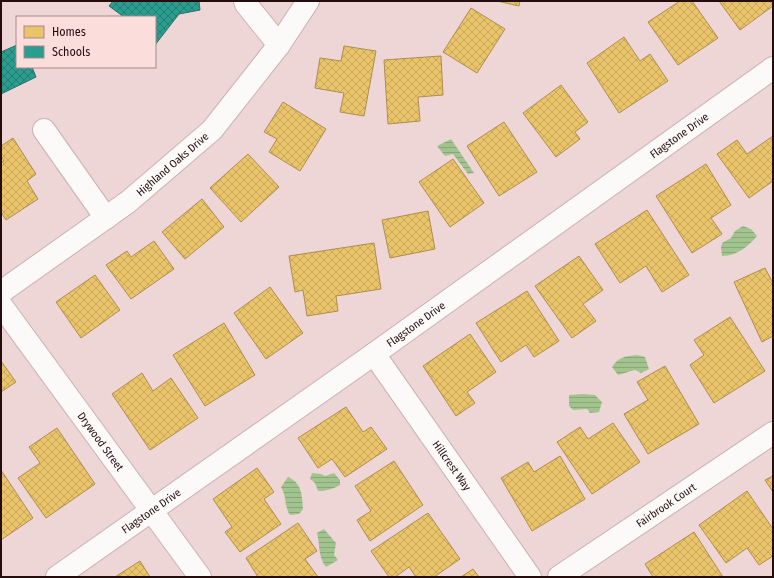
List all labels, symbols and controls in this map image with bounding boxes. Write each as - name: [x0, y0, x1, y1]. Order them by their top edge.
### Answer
- legend: [16, 16, 156, 68]
- text: Homes: [52, 25, 86, 39]
- text: Schools: [52, 45, 90, 59]
- street label: Flagstone Drive: [648, 110, 711, 161]
- street label: Highland Oaks Drive: [134, 130, 211, 199]
- street label: Flagstone Drive: [384, 299, 448, 350]
- street label: Drywood Street: [75, 410, 126, 474]
- street label: Hillcrest Way: [430, 438, 474, 493]
- street label: Fairbrook Court: [634, 480, 699, 530]
- street label: Flagstone Drive: [119, 486, 183, 536]

